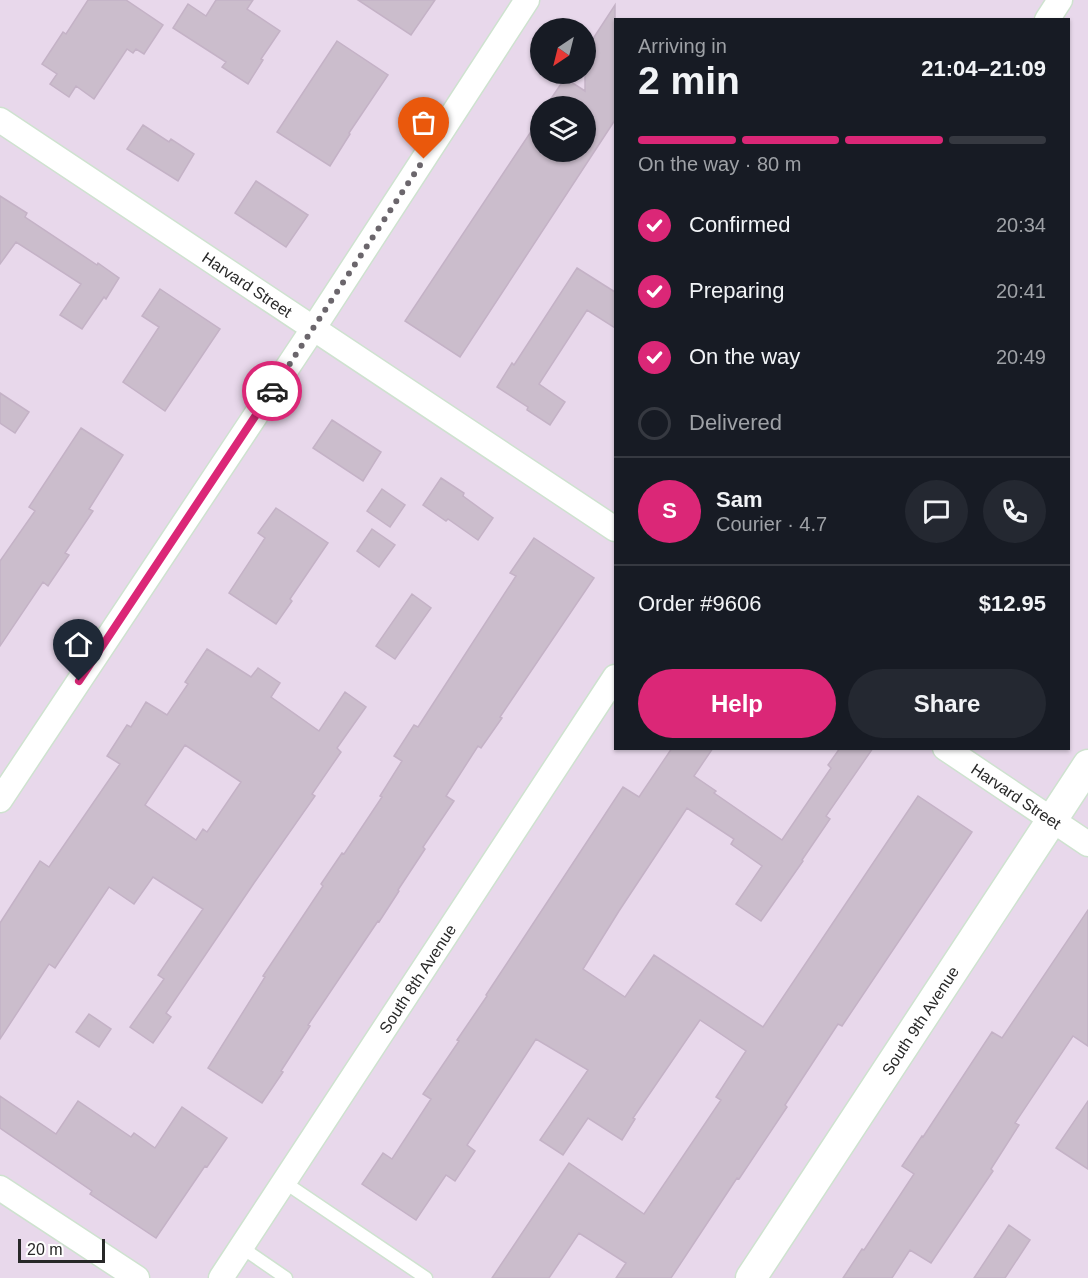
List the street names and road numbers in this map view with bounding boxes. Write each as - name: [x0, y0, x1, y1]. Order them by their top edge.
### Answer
- street label: Harvard Street: [199, 249, 296, 321]
- street label: Harvard Street: [968, 760, 1065, 832]
- street label: South 8th Avenue: [376, 921, 459, 1036]
- street label: South 9th Avenue: [878, 963, 962, 1078]

